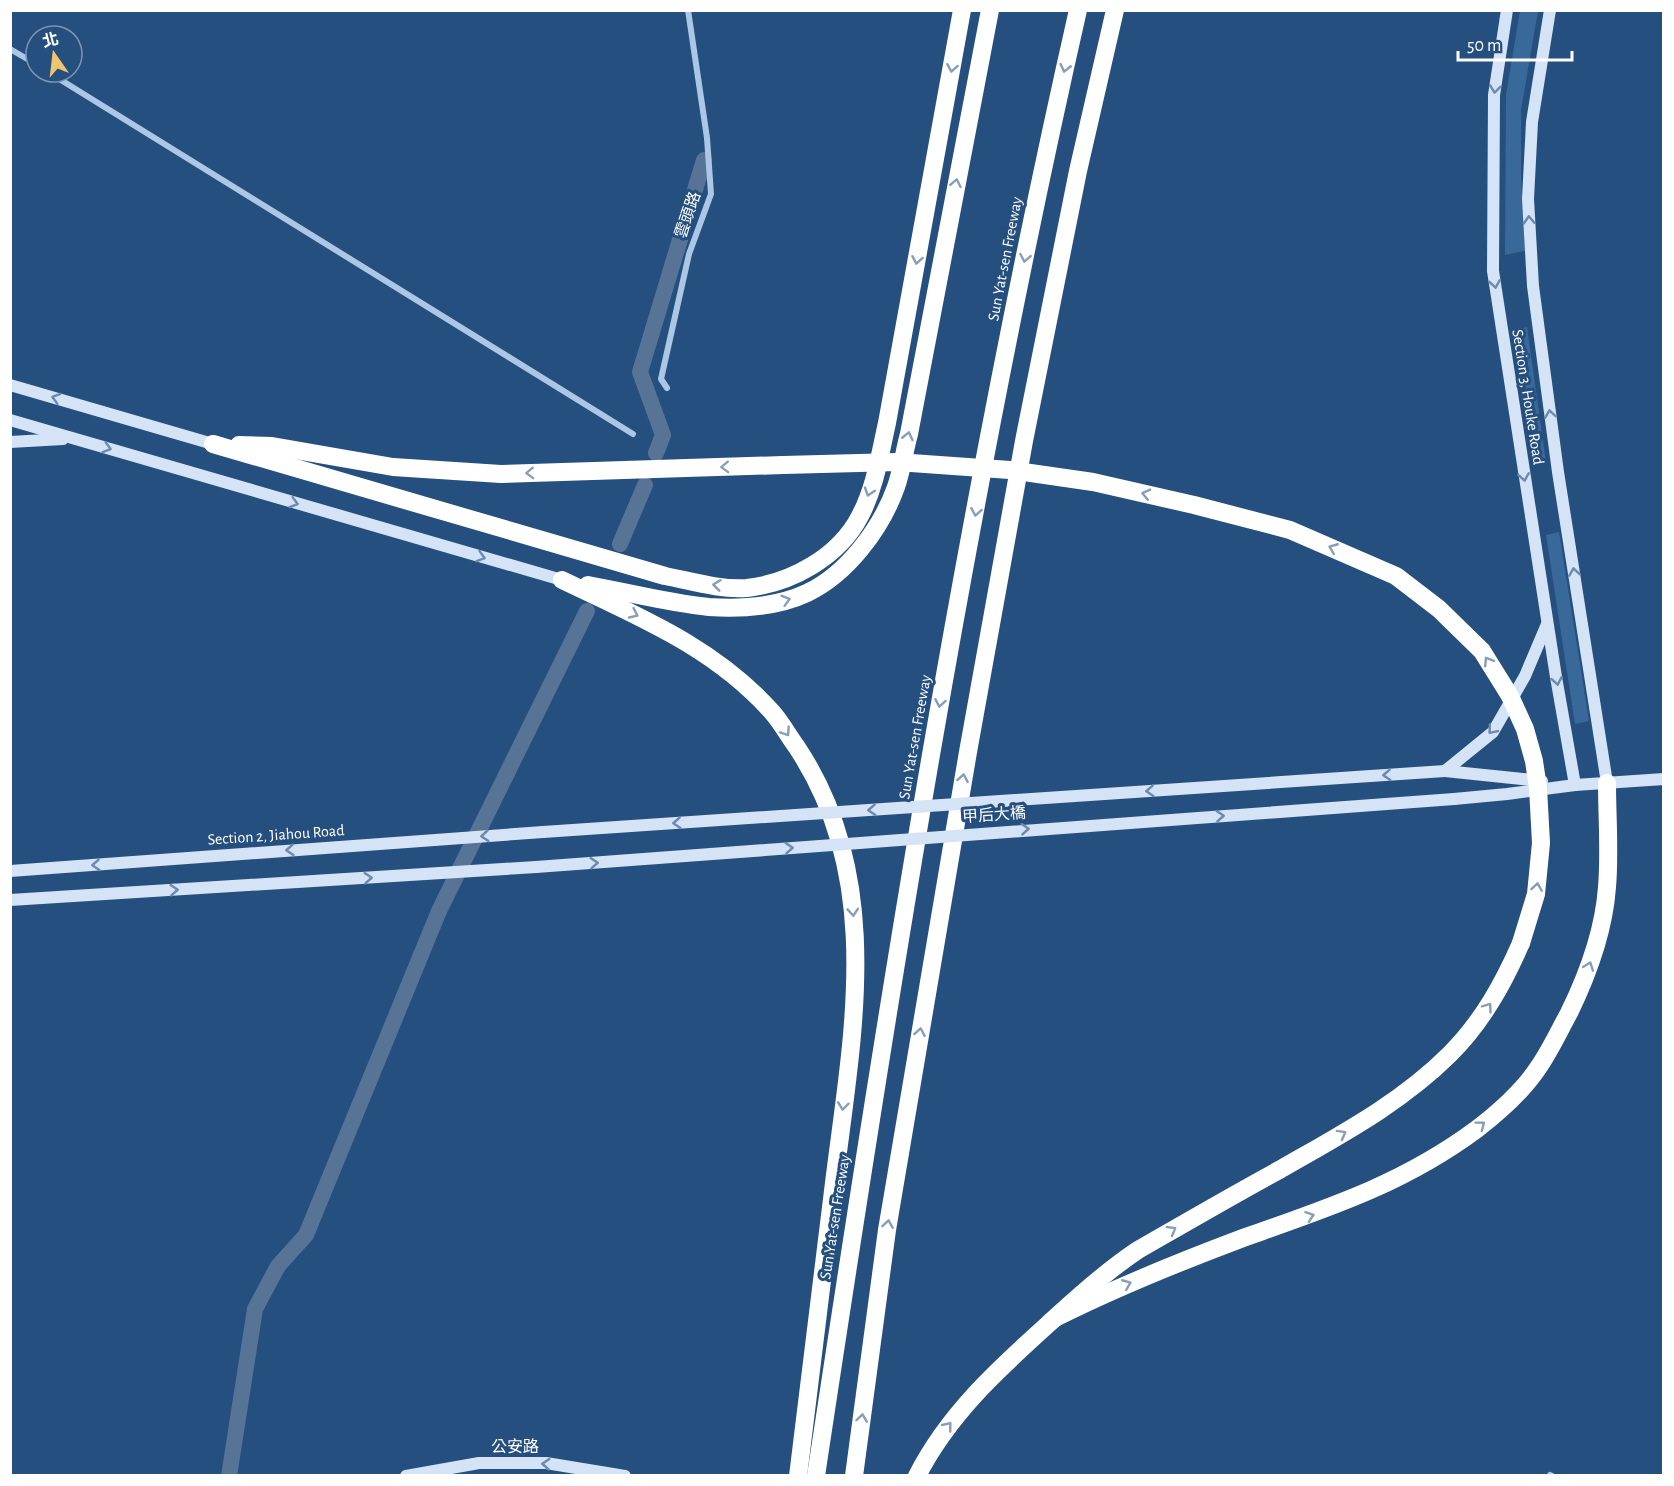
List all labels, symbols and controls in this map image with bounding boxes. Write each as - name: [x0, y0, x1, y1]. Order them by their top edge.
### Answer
- north arrow: [24, 24, 84, 84]
- scale bar: [1458, 24, 1572, 62]
- text: 北: [41, 30, 60, 50]
- text: 50 m: [1467, 37, 1501, 55]
- one-way arrow: [1059, 62, 1072, 72]
- one-way arrow: [946, 63, 958, 73]
- one-way arrow: [1490, 84, 1502, 94]
- one-way arrow: [949, 178, 962, 188]
- street label: 雲頭路: [672, 189, 703, 240]
- street label: Sun Yat-sen Freeway: [985, 195, 1026, 323]
- one-way arrow: [1523, 216, 1536, 225]
- one-way arrow: [1019, 253, 1032, 263]
- one-way arrow: [911, 255, 924, 265]
- one-way arrow: [1488, 279, 1500, 288]
- street label: Section 3, Houke Road: [1509, 328, 1547, 466]
- one-way arrow: [51, 393, 62, 405]
- one-way arrow: [1545, 410, 1557, 419]
- one-way arrow: [901, 432, 914, 442]
- one-way arrow: [101, 441, 112, 453]
- one-way arrow: [720, 461, 729, 473]
- one-way arrow: [526, 467, 535, 480]
- one-way arrow: [1517, 472, 1529, 481]
- one-way arrow: [864, 486, 877, 497]
- one-way arrow: [1142, 488, 1152, 501]
- one-way arrow: [289, 495, 299, 508]
- one-way arrow: [970, 506, 983, 516]
- one-way arrow: [1329, 543, 1340, 555]
- one-way arrow: [476, 550, 486, 562]
- one-way arrow: [1568, 567, 1581, 577]
- one-way arrow: [713, 580, 722, 592]
- one-way arrow: [780, 595, 790, 607]
- one-way arrow: [628, 607, 639, 619]
- one-way arrow: [1484, 657, 1496, 667]
- street label: Sun Yat-sen Freeway: [896, 673, 935, 801]
- one-way arrow: [1550, 676, 1562, 685]
- one-way arrow: [935, 699, 947, 708]
- one-way arrow: [1488, 723, 1499, 734]
- one-way arrow: [779, 725, 790, 736]
- one-way arrow: [1382, 768, 1391, 781]
- one-way arrow: [956, 773, 969, 783]
- one-way arrow: [1146, 784, 1155, 797]
- one-way arrow: [867, 803, 876, 816]
- street label: 甲后大橋: [961, 804, 1026, 825]
- one-way arrow: [1215, 809, 1224, 822]
- one-way arrow: [673, 816, 682, 829]
- street label: Section 2, Jiahou Road: [207, 822, 345, 848]
- one-way arrow: [1021, 823, 1030, 836]
- one-way arrow: [480, 830, 489, 843]
- one-way arrow: [784, 841, 793, 854]
- one-way arrow: [286, 844, 295, 857]
- one-way arrow: [590, 856, 599, 869]
- one-way arrow: [91, 858, 100, 871]
- one-way arrow: [364, 872, 373, 885]
- one-way arrow: [1530, 882, 1542, 891]
- one-way arrow: [169, 884, 178, 897]
- one-way arrow: [846, 907, 859, 916]
- one-way arrow: [1581, 961, 1594, 972]
- one-way arrow: [1481, 1003, 1492, 1014]
- one-way arrow: [913, 1027, 926, 1037]
- one-way arrow: [837, 1102, 850, 1111]
- one-way arrow: [1475, 1122, 1486, 1133]
- one-way arrow: [1336, 1130, 1347, 1141]
- street label: Sun Yat-sen Freeway: [817, 1153, 854, 1281]
- one-way arrow: [1304, 1210, 1314, 1223]
- one-way arrow: [881, 1220, 893, 1229]
- one-way arrow: [1166, 1226, 1177, 1237]
- one-way arrow: [1120, 1279, 1131, 1291]
- one-way arrow: [855, 1413, 867, 1422]
- one-way arrow: [940, 1422, 951, 1433]
- street label: 公安路: [491, 1438, 539, 1455]
- one-way arrow: [542, 1458, 551, 1471]

